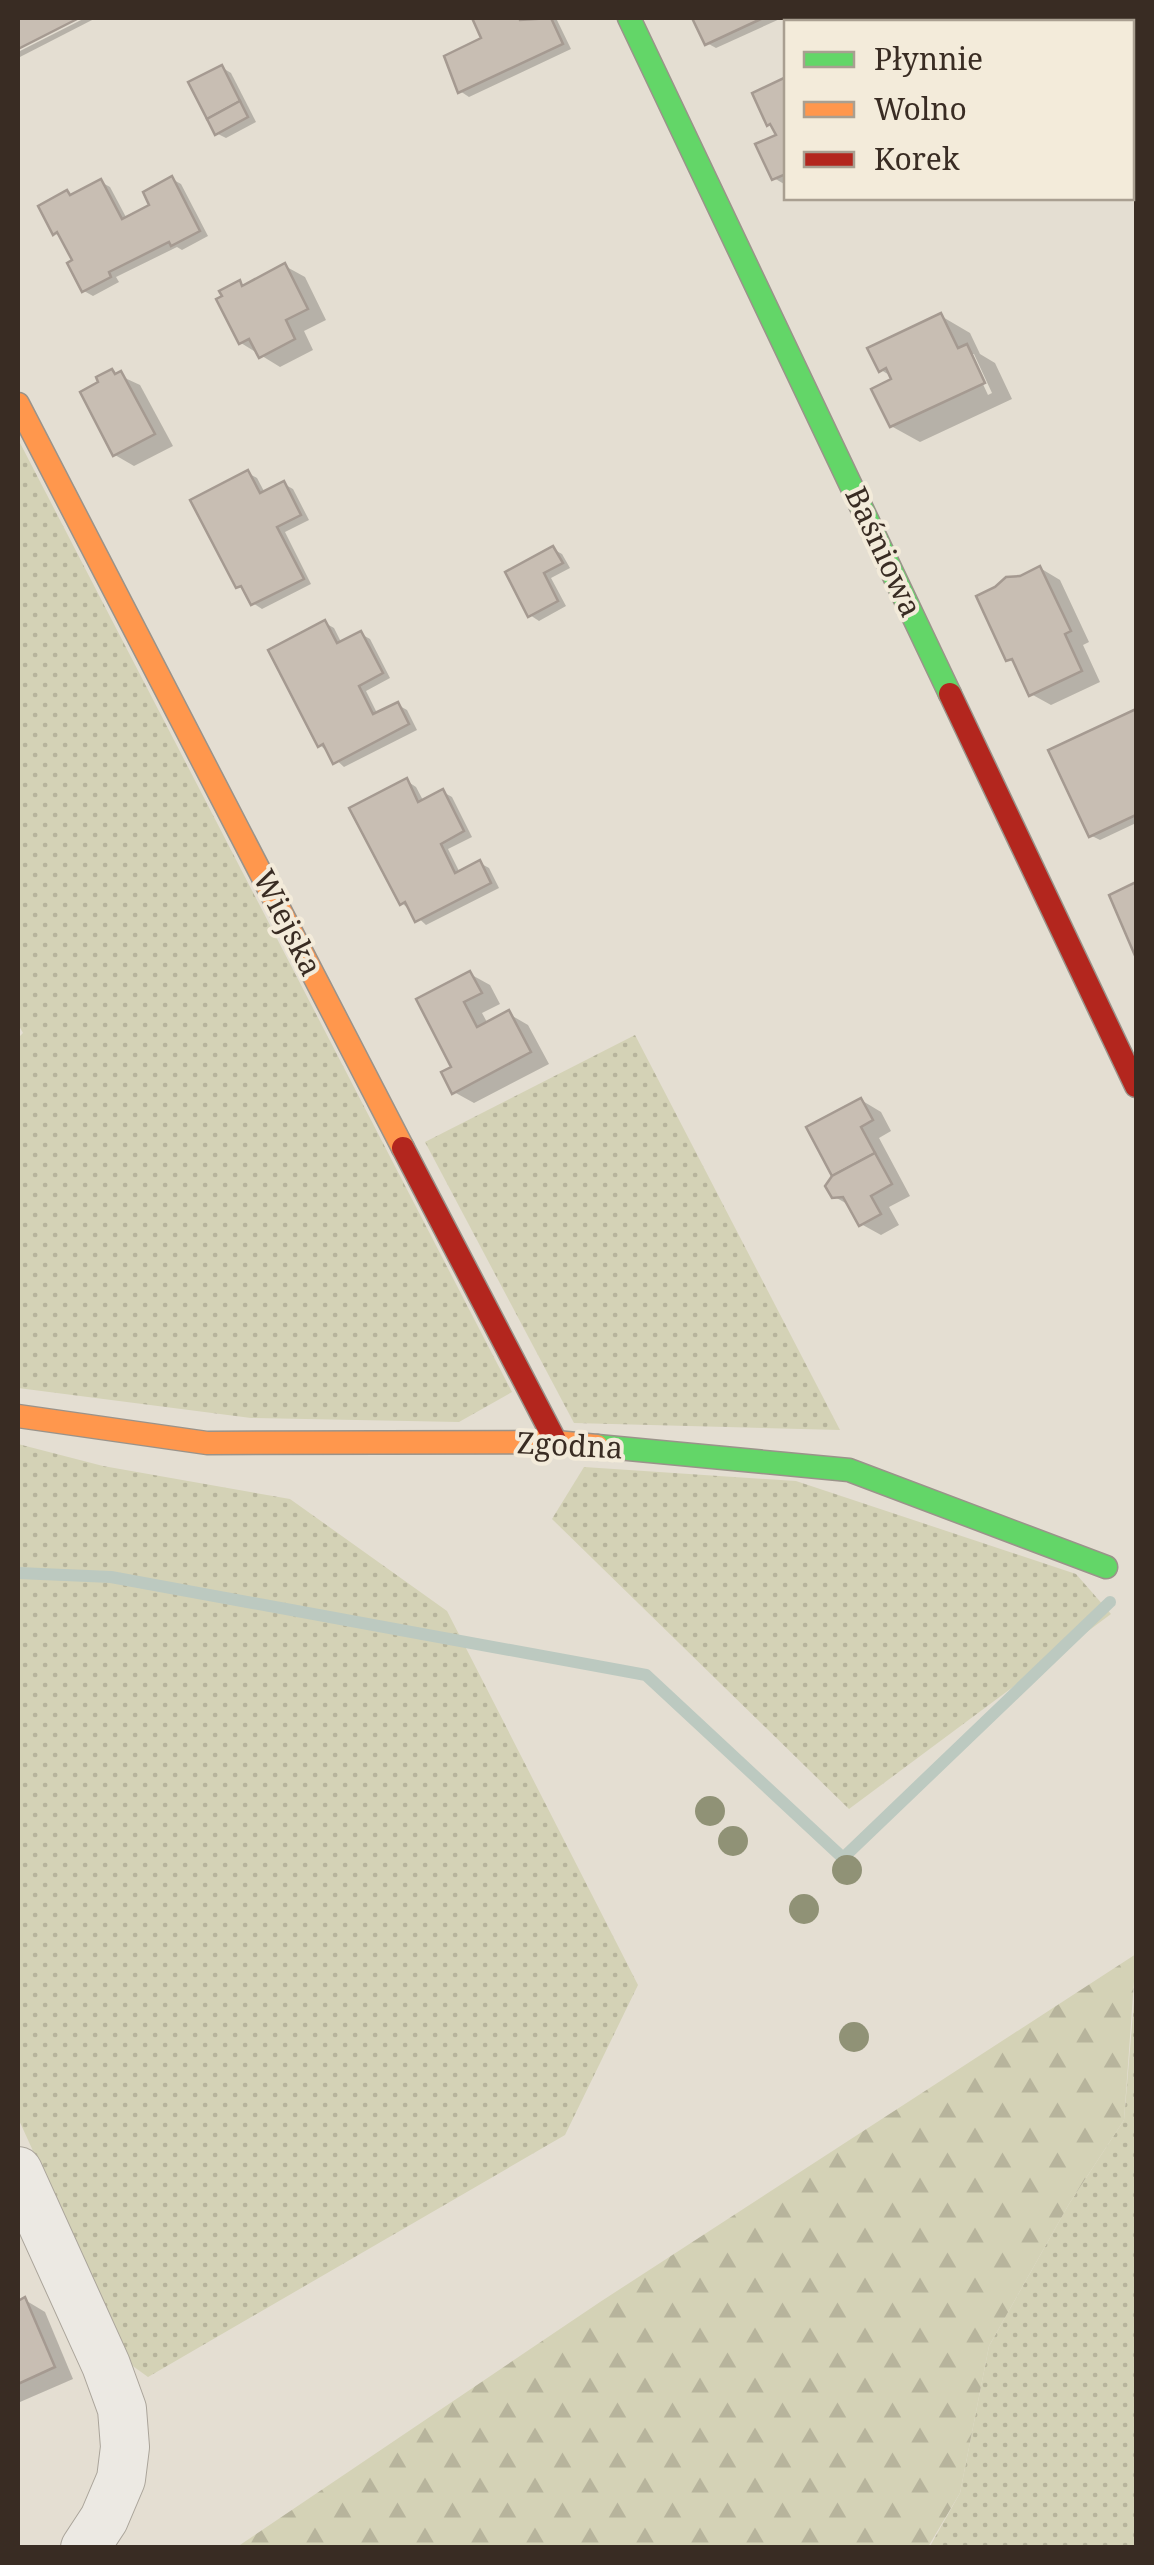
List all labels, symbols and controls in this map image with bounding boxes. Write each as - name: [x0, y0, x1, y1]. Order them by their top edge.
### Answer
- legend: [784, 20, 1134, 200]
- text: Płynnie: [874, 38, 983, 79]
- text: Wolno: [874, 88, 967, 129]
- text: Korek: [874, 138, 960, 179]
- street label: Baśniowa: [836, 480, 932, 623]
- street label: Wiejska: [244, 862, 332, 982]
- street label: Zgodna: [516, 1421, 624, 1468]

